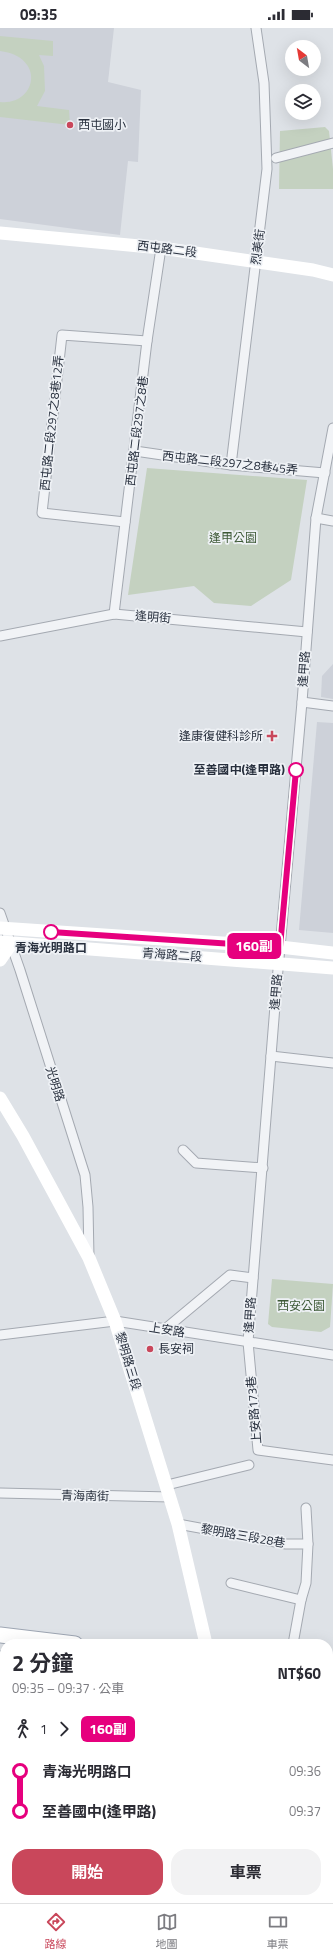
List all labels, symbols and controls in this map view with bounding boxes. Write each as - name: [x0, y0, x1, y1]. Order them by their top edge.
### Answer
- text: 09:35: [20, 3, 57, 26]
- north arrow: [285, 40, 321, 76]
- map controls: [285, 40, 321, 120]
- button: layers: [285, 84, 321, 120]
- place label: 西屯國小: [78, 115, 126, 134]
- marker: 西屯國小: [65, 120, 75, 130]
- street label: 烈美街: [246, 228, 269, 266]
- street label: 西屯路二段: [136, 235, 198, 262]
- street label: 西屯路二段297之8巷12弄: [35, 354, 68, 492]
- street label: 西屯路二段297之8巷: [120, 375, 153, 487]
- street label: 西屯路二段297之8巷45弄: [161, 446, 299, 479]
- park label: 逢甲公園: [209, 528, 257, 547]
- street label: 逢明街: [134, 605, 172, 628]
- street label: 逢甲路: [293, 650, 314, 688]
- place label: 逢康復健科診所: [179, 726, 263, 745]
- marker: 逢康復健科診所: [266, 730, 278, 742]
- place label: 至善國中(逢甲路): [194, 760, 285, 779]
- marker: 至善國中(逢甲路): [288, 762, 304, 778]
- marker: 青海光明路口: [43, 924, 59, 940]
- line badge: 160副: [226, 933, 282, 959]
- text: 160副: [235, 935, 273, 956]
- place label: 青海光明路口: [15, 938, 87, 957]
- street label: 青海路二段: [141, 943, 203, 966]
- street label: 逢甲路: [264, 973, 287, 1011]
- street label: 光明路: [41, 1064, 70, 1104]
- street label: 逢甲路: [239, 1296, 260, 1334]
- park label: 西安公園: [277, 1296, 325, 1315]
- street label: 上安路: [148, 1317, 186, 1342]
- street label: 黎明路三段: [111, 1329, 146, 1392]
- place label: 長安祠: [158, 1339, 194, 1358]
- marker: 長安祠: [145, 1344, 155, 1354]
- street label: 上安路173巷: [241, 1375, 266, 1445]
- street label: 青海南街: [61, 1486, 109, 1505]
- street label: 黎明路三段28巷: [199, 1519, 287, 1552]
- text: 2 分鐘: [12, 1646, 73, 1680]
- text: NT$60: [278, 1662, 321, 1685]
- text: 09:35 – 09:37 · 公車: [12, 1678, 124, 1698]
- icon: walk: [12, 1718, 34, 1740]
- icon: forward: [53, 1718, 75, 1740]
- text: 160副: [89, 1718, 127, 1739]
- text: 1: [40, 1719, 47, 1739]
- text: 青海光明路口: [42, 1760, 132, 1783]
- text: 09:36: [289, 1761, 321, 1781]
- text: 至善國中(逢甲路): [42, 1800, 156, 1823]
- text: 09:37: [289, 1801, 321, 1821]
- button: 開始: [12, 1849, 163, 1895]
- button: 車票: [171, 1849, 321, 1895]
- tab: 路線: [45, 1911, 67, 1952]
- tab: 地圖: [156, 1911, 178, 1952]
- tab: 車票: [267, 1911, 289, 1952]

